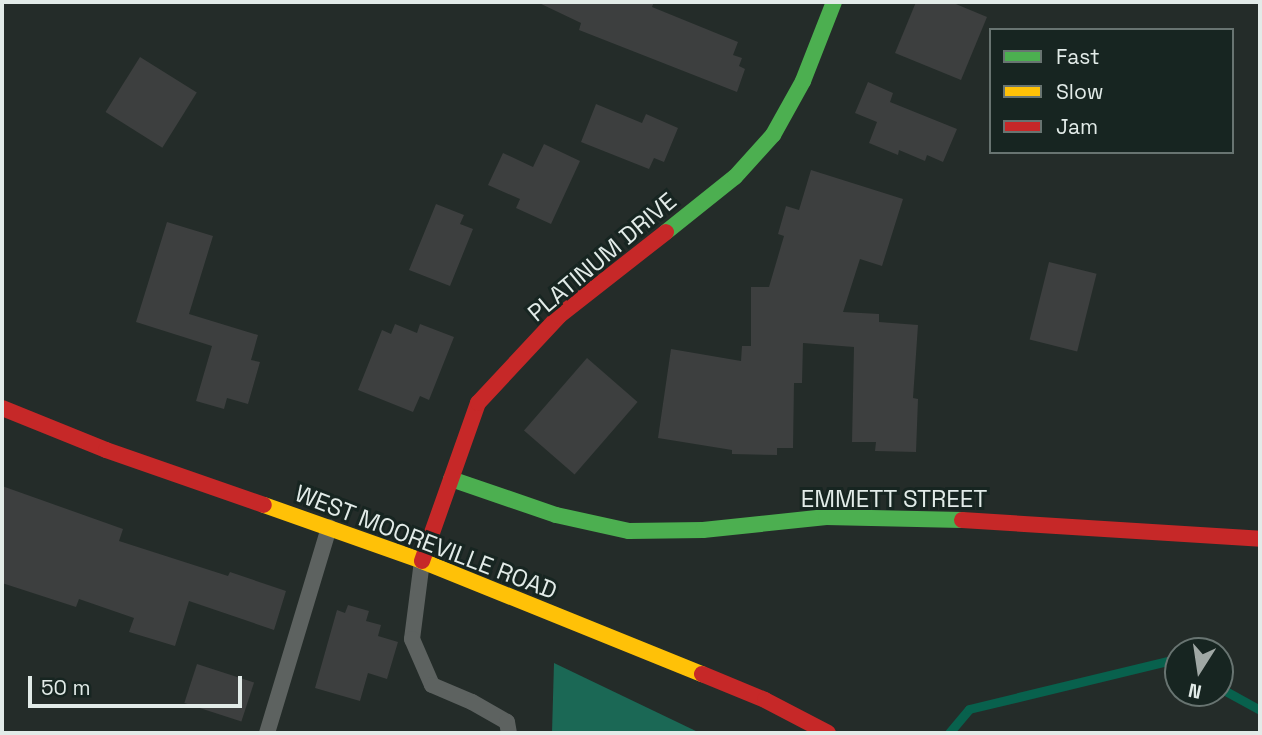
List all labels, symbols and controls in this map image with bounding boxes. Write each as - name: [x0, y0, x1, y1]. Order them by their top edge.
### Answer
- legend: [989, 28, 1234, 154]
- text: Fast: [1056, 43, 1100, 70]
- text: Slow: [1056, 78, 1104, 105]
- text: Jam: [1056, 113, 1098, 140]
- street label: PLATINUM DRIVE: [522, 187, 682, 327]
- street label: WEST MOOREVILLE ROAD: [291, 479, 561, 605]
- street label: EMMETT STREET: [800, 485, 988, 513]
- north arrow: [1164, 637, 1234, 707]
- scale bar: [32, 662, 245, 706]
- text: 50 m: [41, 674, 91, 701]
- text: N: [1186, 678, 1204, 705]

